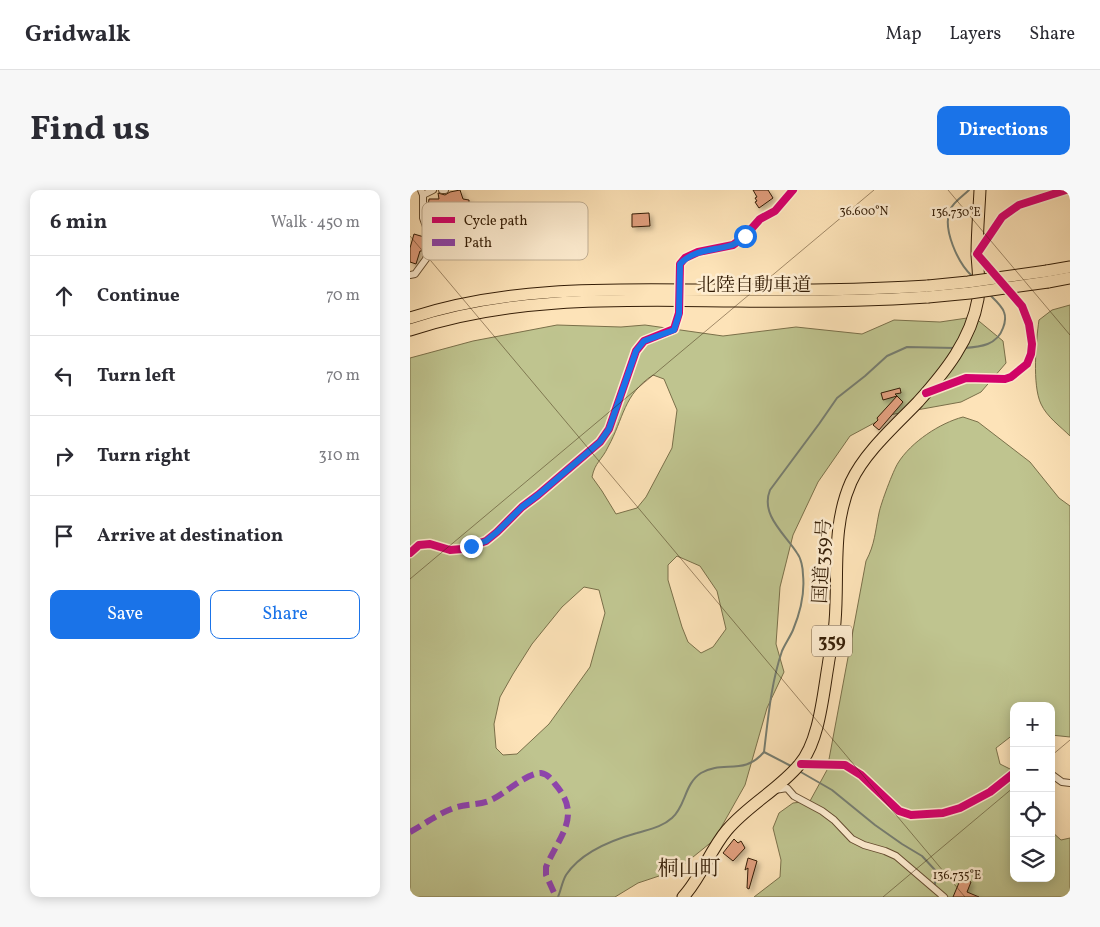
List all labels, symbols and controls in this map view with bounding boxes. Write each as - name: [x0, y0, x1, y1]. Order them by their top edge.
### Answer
- text: Gridwalk: [25, 18, 131, 52]
- text: Map: [885, 22, 921, 47]
- text: Layers: [949, 22, 1001, 47]
- text: Share: [1029, 22, 1075, 47]
- text: Find us: [30, 106, 150, 154]
- button: Directions: [937, 106, 1070, 155]
- legend: [422, 202, 588, 260]
- text: 36.600°N: [840, 204, 889, 220]
- text: 136.730°E: [931, 205, 981, 221]
- text: 6 min: [50, 208, 107, 237]
- text: Walk · 450 m: [271, 212, 360, 234]
- text: Cycle path: [464, 212, 528, 231]
- route start: [734, 225, 757, 248]
- text: Path: [464, 234, 492, 253]
- street label: 北陸自動車道: [697, 273, 811, 299]
- icon: ahead: [50, 282, 78, 310]
- text: Continue: [97, 283, 180, 309]
- text: 70 m: [326, 285, 360, 307]
- icon: left: [50, 362, 78, 390]
- text: Turn left: [97, 363, 176, 389]
- text: 70 m: [326, 365, 360, 387]
- icon: right: [50, 442, 78, 470]
- text: Turn right: [97, 443, 190, 469]
- text: 310 m: [319, 445, 360, 467]
- street label: 国道359号: [808, 518, 838, 604]
- icon: arrive: [50, 522, 78, 550]
- text: Arrive at destination: [97, 523, 283, 549]
- route end: [460, 535, 483, 558]
- button: Save: [50, 590, 200, 639]
- button: Share: [210, 590, 360, 639]
- road number: 359: [812, 626, 852, 656]
- map controls: [1010, 702, 1055, 882]
- button: +: [1010, 702, 1055, 747]
- button: −: [1010, 747, 1055, 792]
- button: locate: [1010, 792, 1055, 837]
- button: layers: [1010, 837, 1055, 882]
- district label: 桐山町: [658, 855, 721, 884]
- text: 136.735°E: [933, 868, 981, 884]

